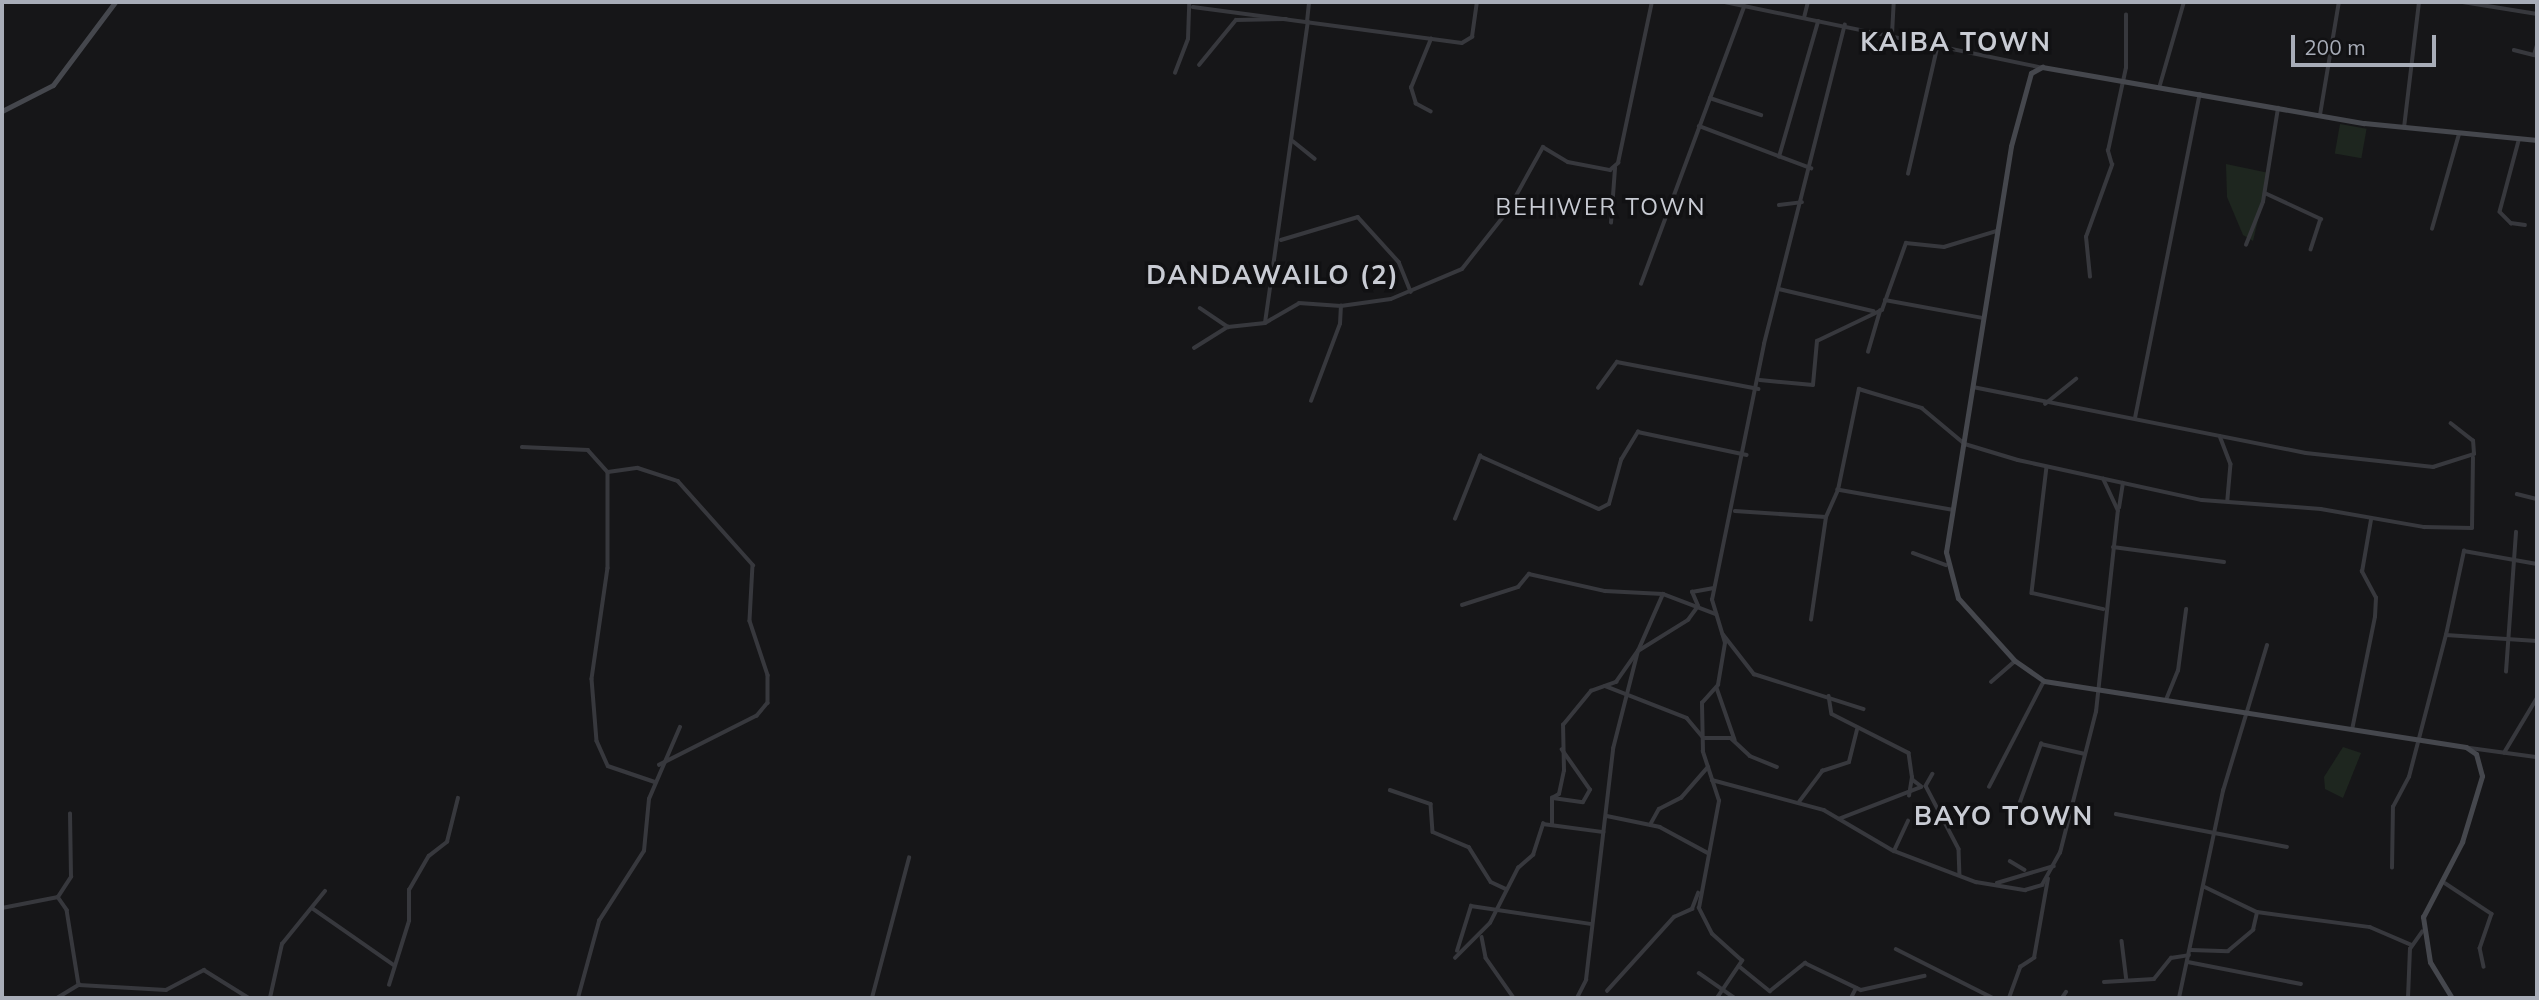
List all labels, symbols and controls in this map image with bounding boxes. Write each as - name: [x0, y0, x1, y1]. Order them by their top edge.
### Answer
- scale bar: [2294, 21, 2439, 65]
- district label: KAIBA TOWN: [1861, 26, 2051, 58]
- text: 200 m: [2304, 34, 2366, 60]
- district label: BEHIWER TOWN: [1497, 193, 1705, 221]
- district label: DANDAWAILO (2): [1148, 259, 1398, 291]
- district label: BAYO TOWN: [1915, 800, 2093, 832]

